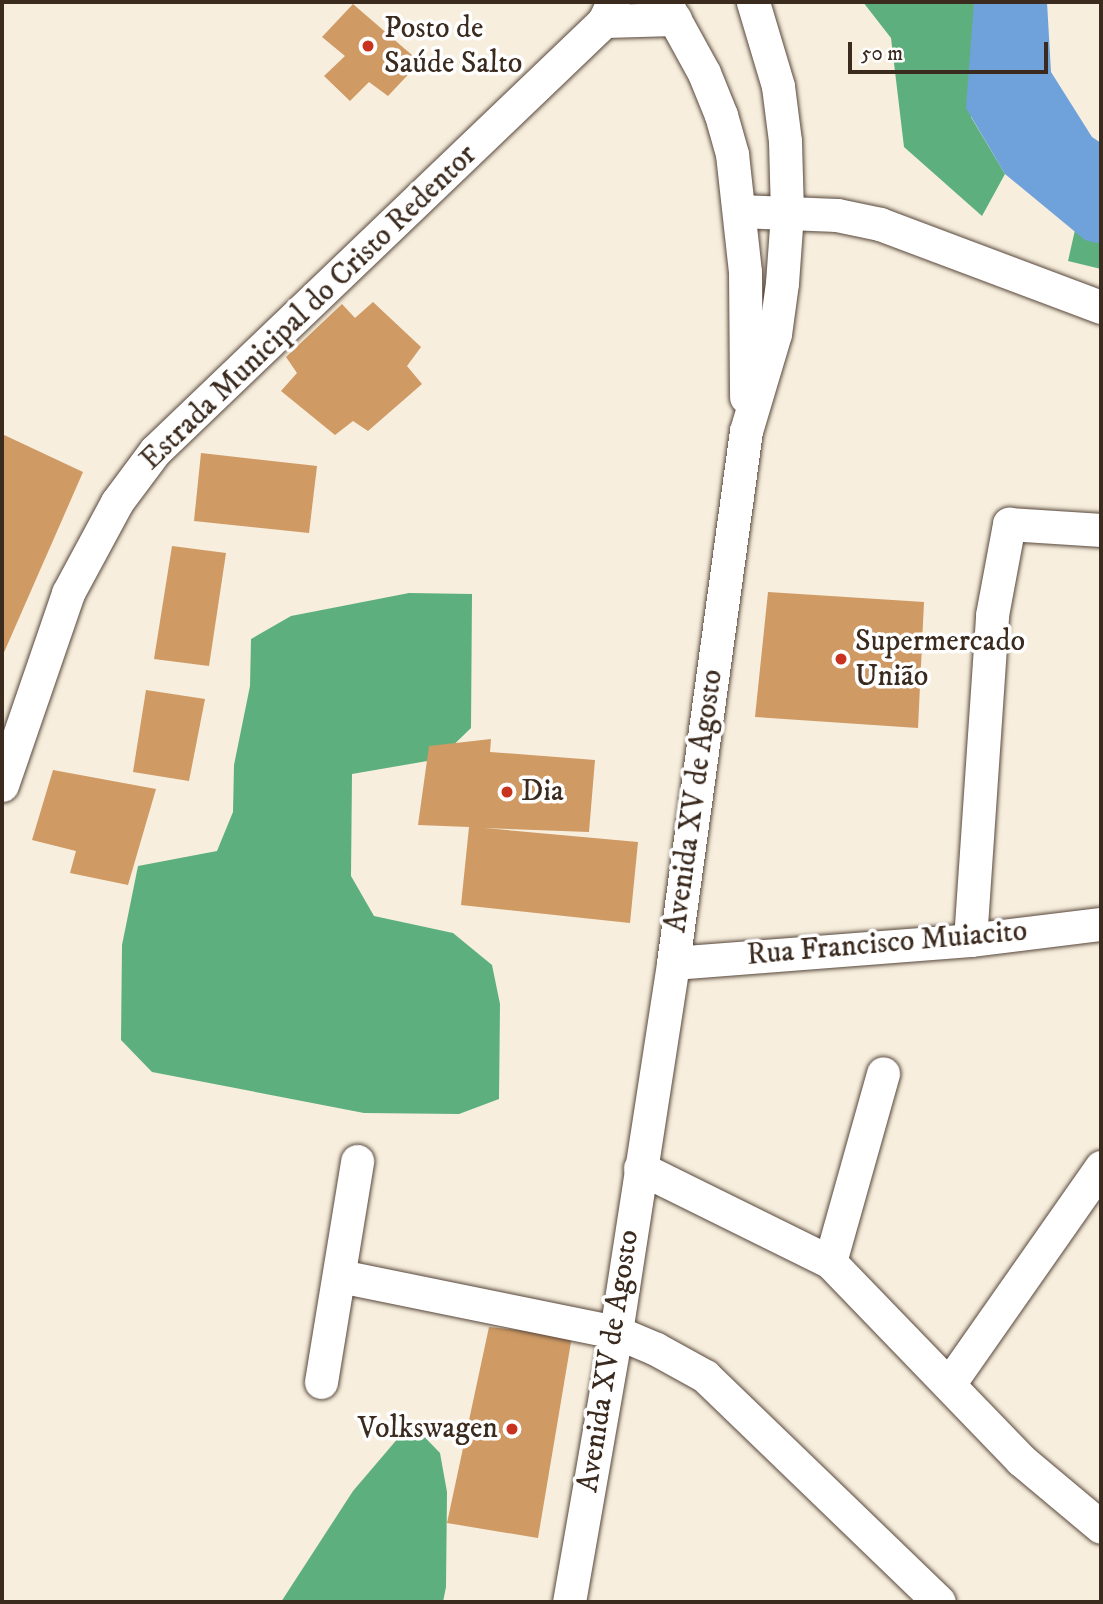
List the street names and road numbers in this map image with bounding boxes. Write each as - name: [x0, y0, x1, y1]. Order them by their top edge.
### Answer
- street label: Estrada Municipal do Cristo Redentor: [133, 138, 485, 478]
- street label: Avenida XV de Agosto: [659, 667, 731, 935]
- street label: Rua Francisco Muiacito: [745, 914, 1029, 974]
- street label: Avenida XV de Agosto: [570, 1227, 648, 1495]

